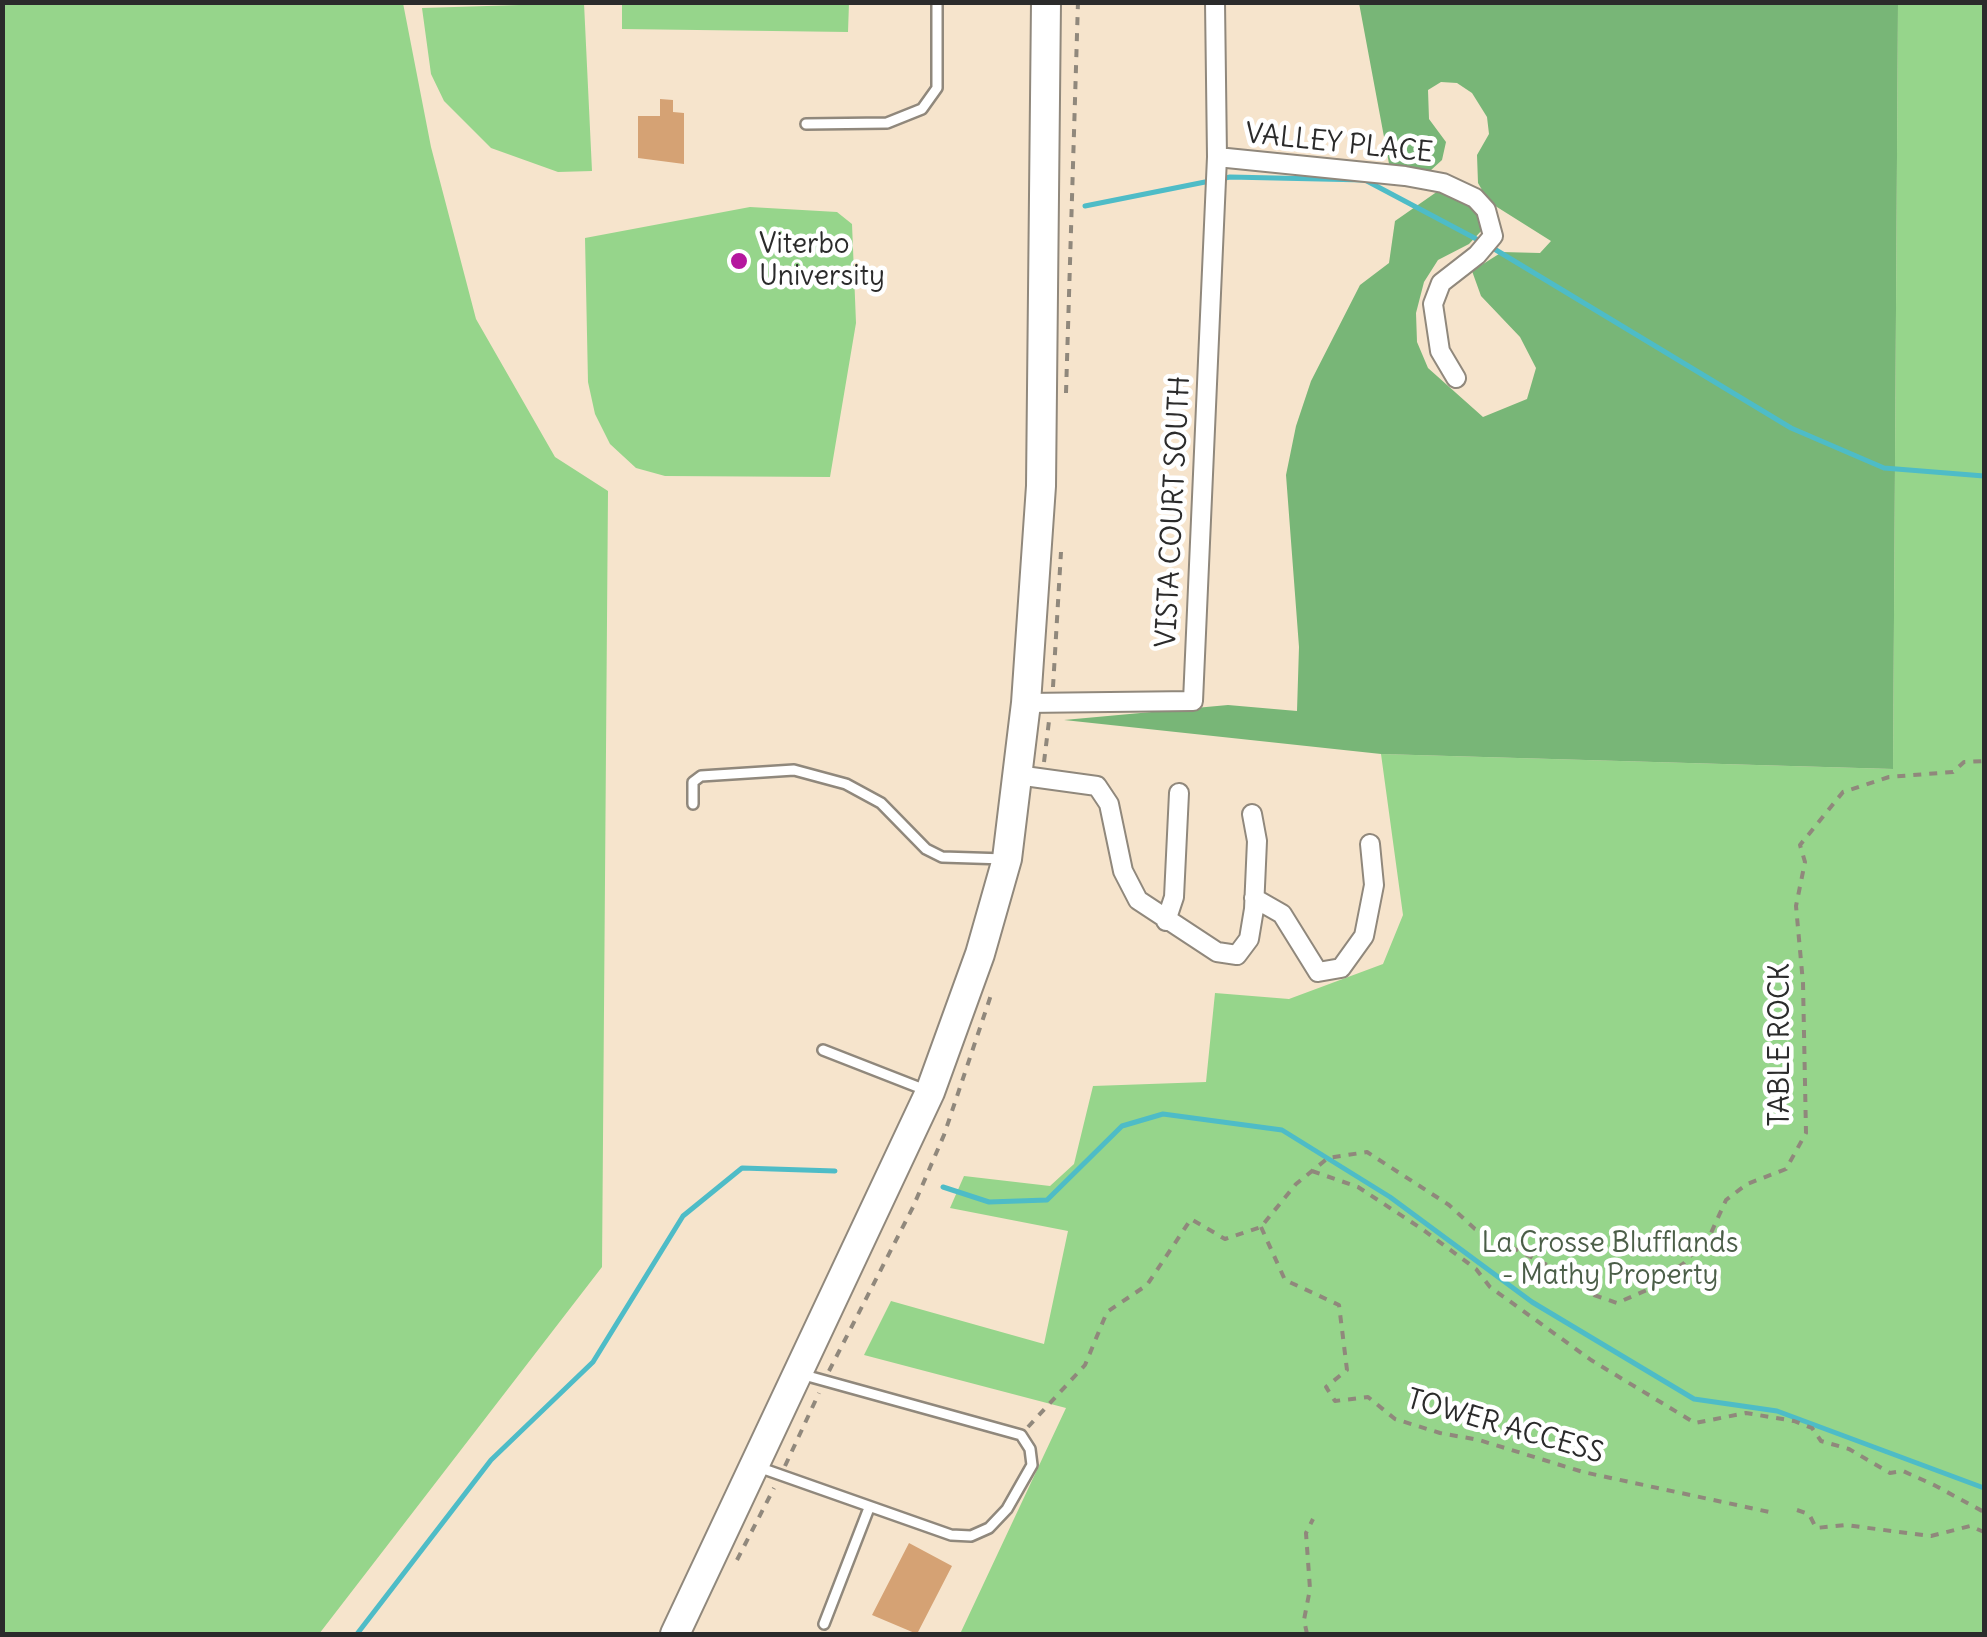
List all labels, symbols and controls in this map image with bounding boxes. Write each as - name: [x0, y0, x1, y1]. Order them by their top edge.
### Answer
- street label: VALLEY PLACE: [1244, 117, 1434, 171]
- place label: Viterbo University: [759, 228, 885, 294]
- marker: Viterbo University: [728, 250, 750, 272]
- street label: VISTA COURT SOUTH: [1150, 375, 1198, 649]
- street label: TABLE ROCK: [1764, 963, 1798, 1127]
- park label: La Crosse Blufflands - Mathy Property: [1481, 1227, 1739, 1293]
- street label: TOWER ACCESS: [1403, 1383, 1607, 1471]

